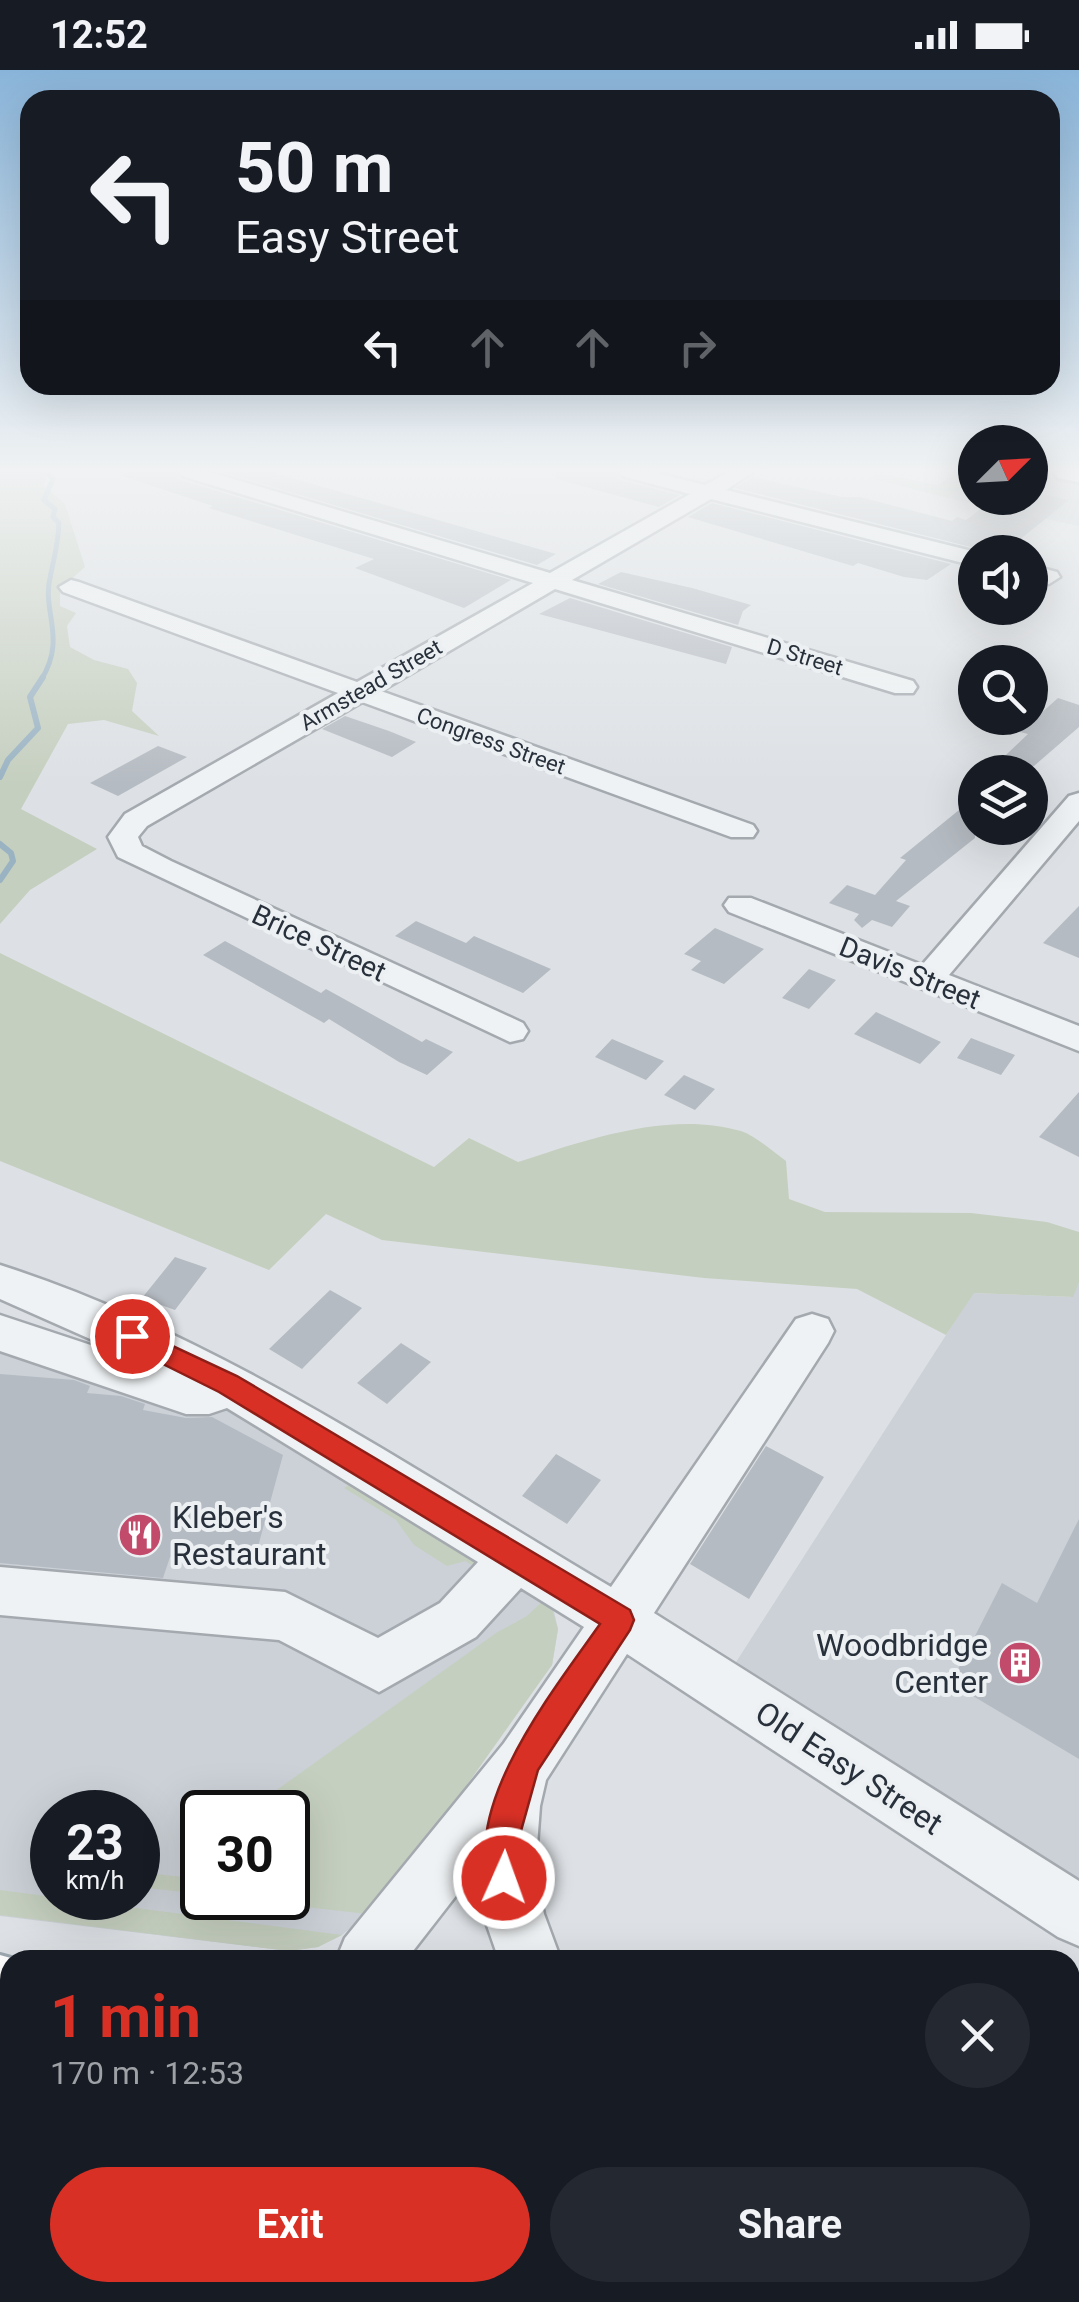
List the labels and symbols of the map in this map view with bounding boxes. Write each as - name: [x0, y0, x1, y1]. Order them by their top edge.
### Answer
- north arrow: [958, 425, 1048, 515]
- street label: Armstead Street: [296, 634, 446, 736]
- street label: D Street: [764, 634, 846, 680]
- street label: Congress Street: [413, 702, 569, 780]
- street label: Brice Street: [247, 898, 391, 988]
- street label: Davis Street: [835, 930, 985, 1016]
- pin: [90, 1294, 175, 1379]
- place label: Kleber's Restaurant: [172, 1498, 326, 1573]
- restaurant icon: Kleber's Restaurant: [117, 1512, 163, 1558]
- place label: Woodbridge Center: [816, 1626, 988, 1701]
- building icon: Woodbridge Center: [997, 1640, 1043, 1686]
- street label: Old Easy Street: [748, 1693, 950, 1843]
- speed limit sign: 30: [180, 1790, 310, 1920]
- position arrow: [452, 1826, 556, 1930]

